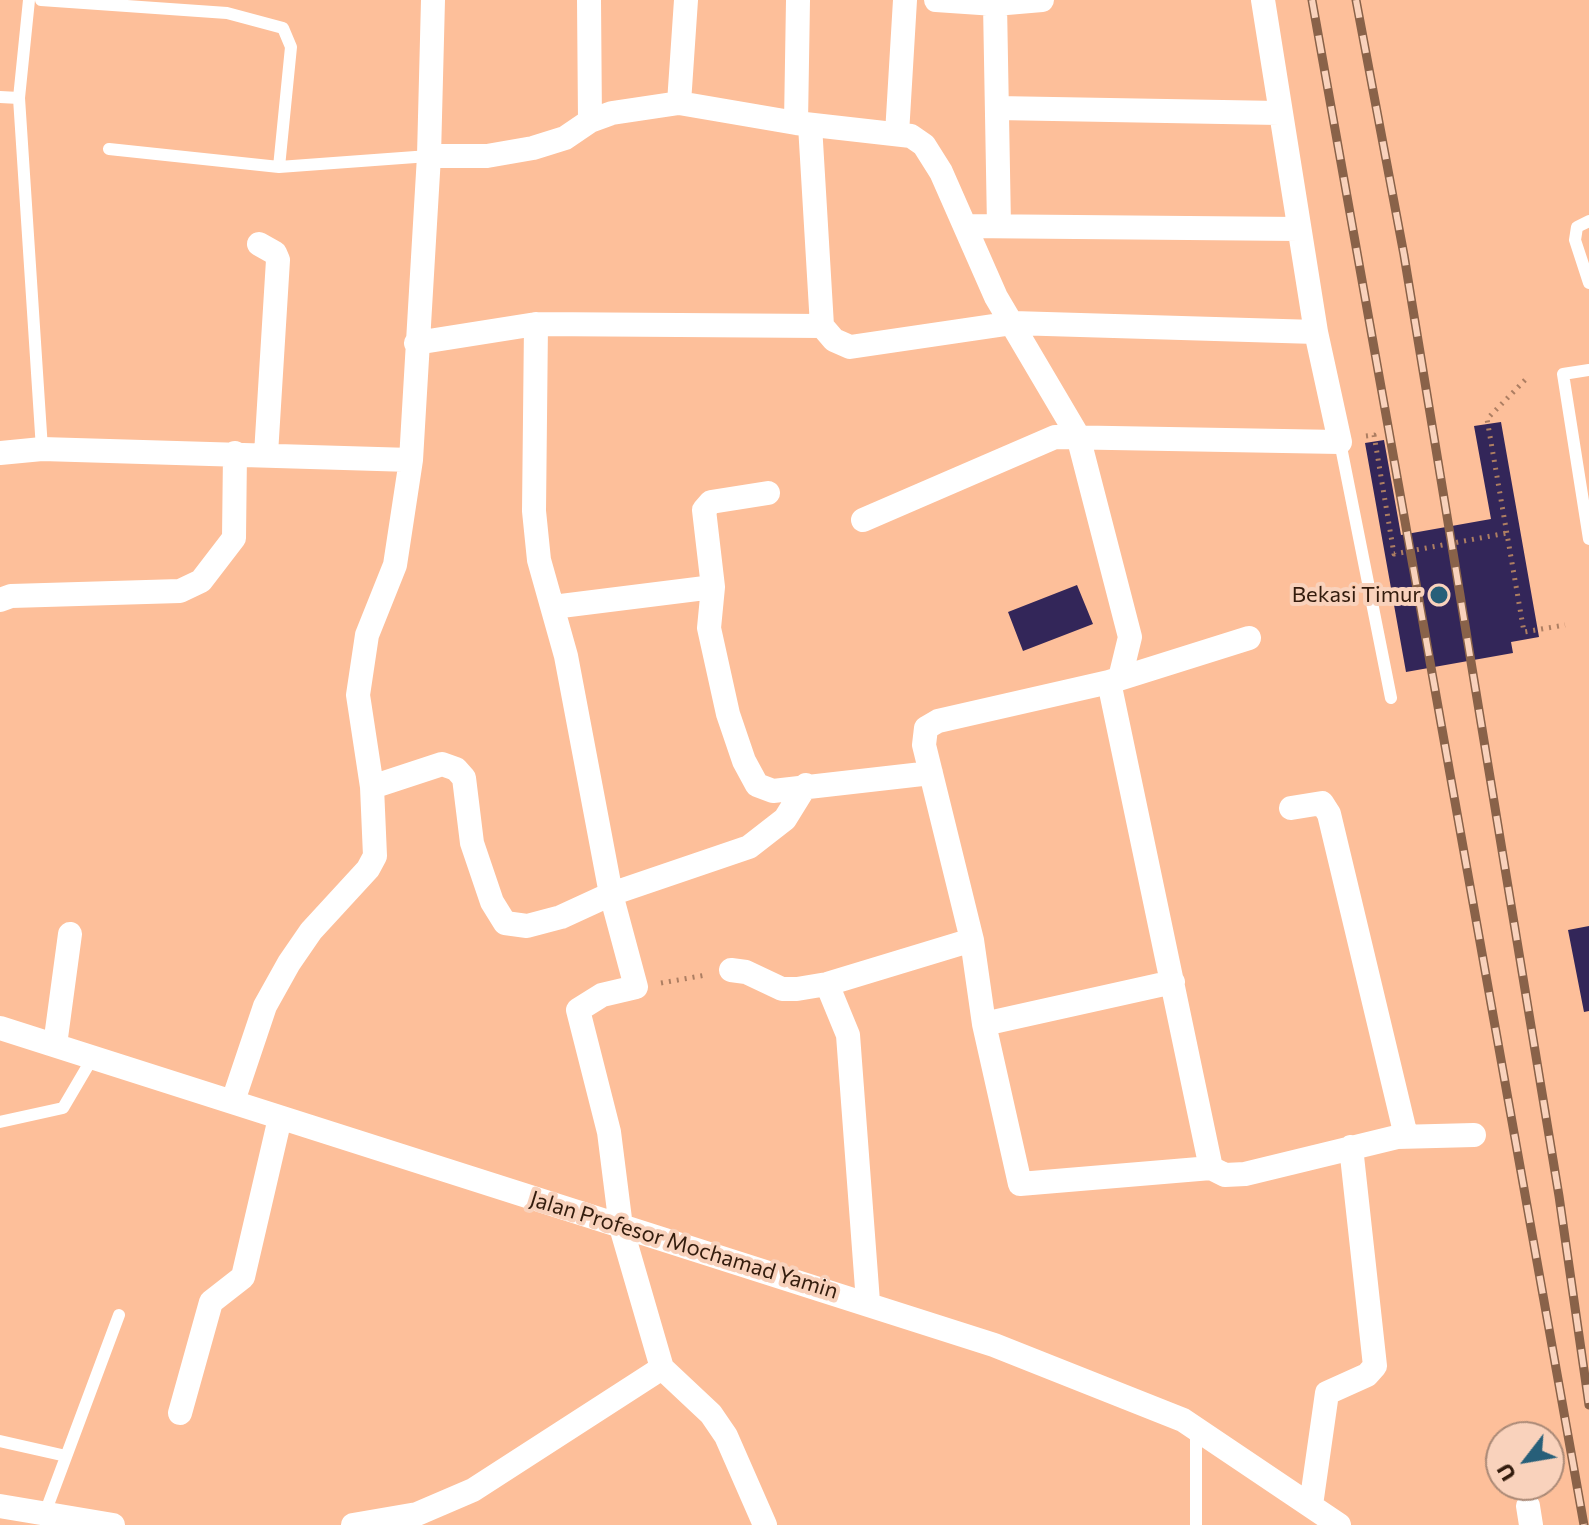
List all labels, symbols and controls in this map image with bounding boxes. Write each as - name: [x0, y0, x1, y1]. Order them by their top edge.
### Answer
- place label: Bekasi Timur: [1292, 582, 1421, 608]
- marker: Bekasi Timur: [1428, 584, 1450, 606]
- street label: Jalan Profesor Mochamad Yamin: [527, 1185, 841, 1305]
- north arrow: [1485, 1421, 1565, 1501]
- text: U: [1490, 1459, 1521, 1486]

